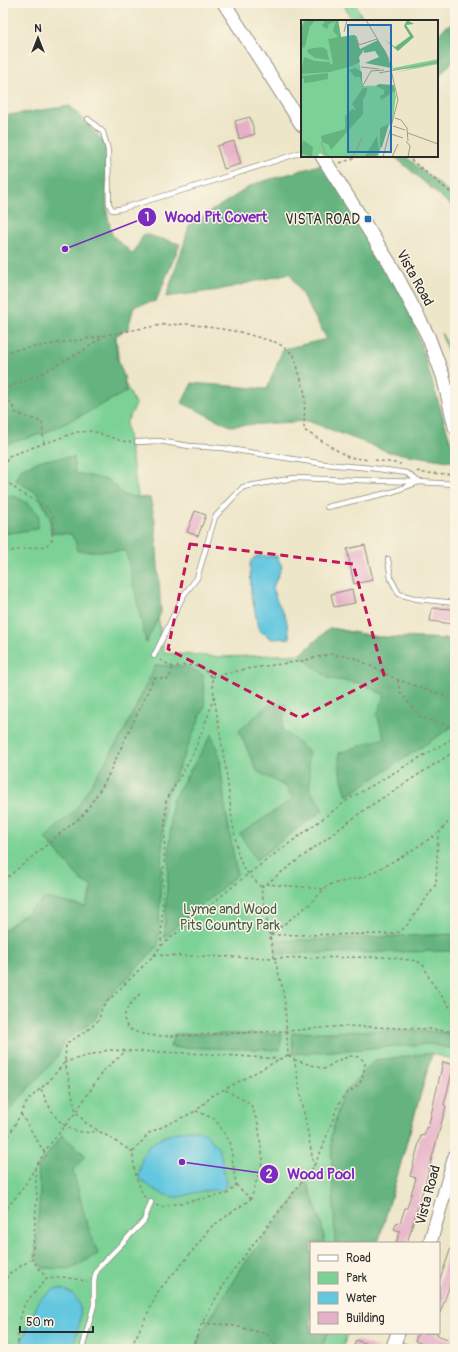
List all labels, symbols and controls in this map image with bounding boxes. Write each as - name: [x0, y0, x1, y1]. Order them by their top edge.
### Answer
- north arrow: [18, 18, 58, 58]
- inset map: [301, 20, 438, 157]
- text: N: [34, 22, 42, 35]
- callout: Wood Pit Covert: [137, 204, 276, 231]
- text: Wood Pit Covert: [165, 208, 268, 227]
- text: 1: [145, 210, 149, 225]
- place label: VISTA ROAD: [285, 211, 360, 228]
- marker: VISTA ROAD: [363, 214, 373, 224]
- street label: Vista Road: [393, 247, 437, 309]
- park label: Lyme and Wood Pits Country Park: [180, 901, 280, 934]
- callout: Wood Pool: [259, 1160, 363, 1187]
- street label: Vista Road: [412, 1163, 444, 1227]
- text: Wood Pool: [287, 1165, 355, 1184]
- text: 2: [266, 1167, 273, 1182]
- legend: [310, 1242, 440, 1334]
- text: Road: [346, 1251, 371, 1266]
- text: Park: [346, 1271, 367, 1286]
- text: Water: [346, 1291, 377, 1306]
- scale bar: [20, 1308, 93, 1334]
- text: Building: [346, 1311, 385, 1326]
- text: 50 m: [26, 1315, 54, 1330]

